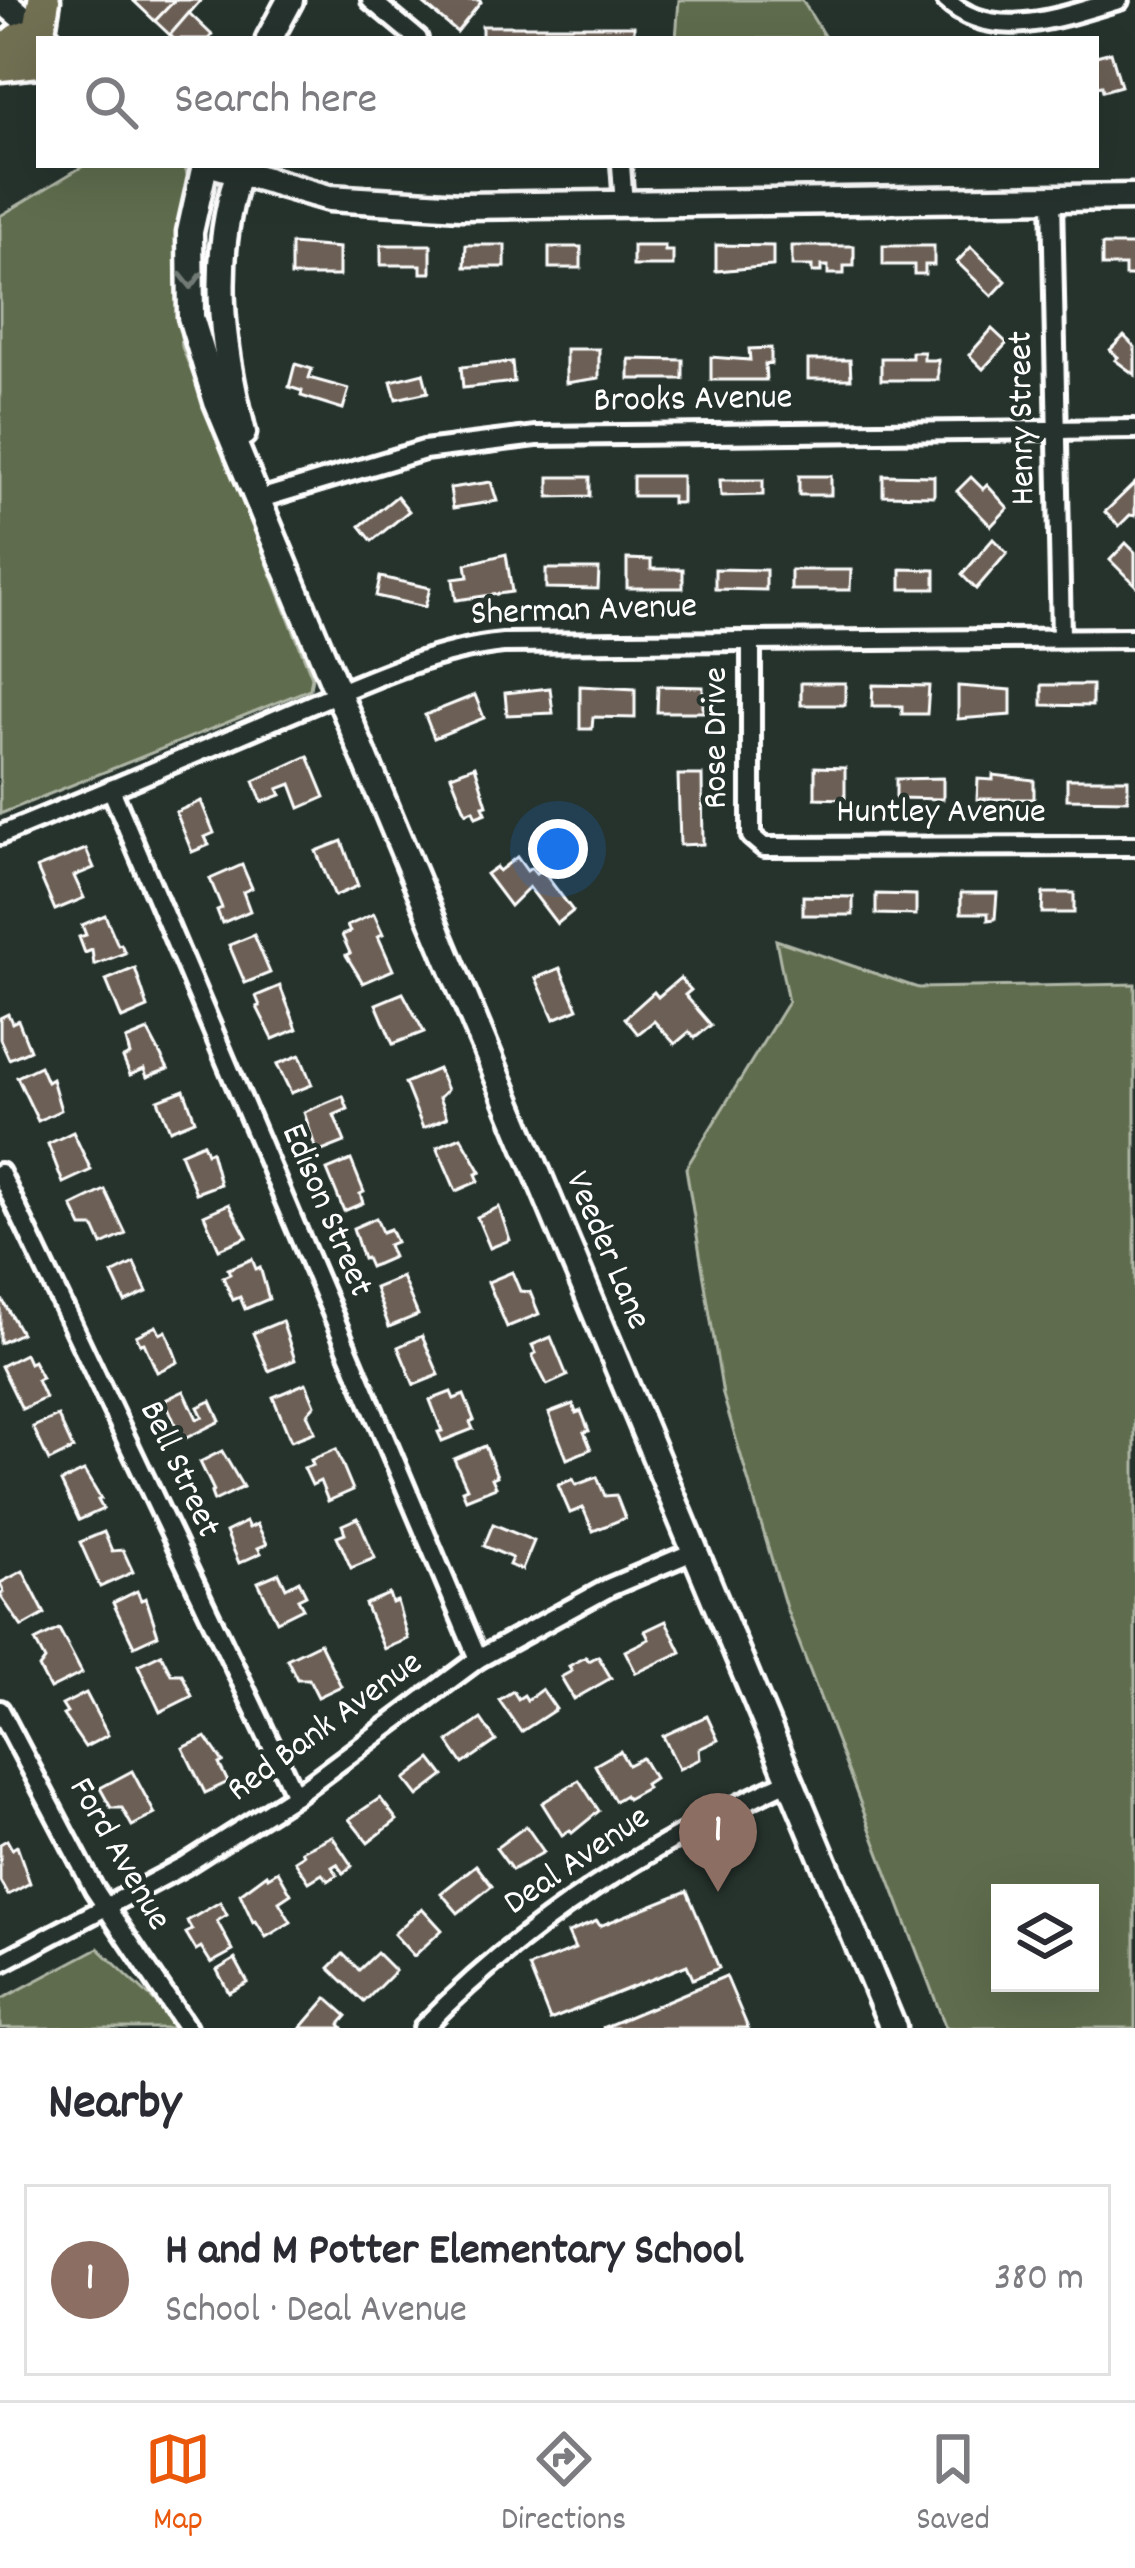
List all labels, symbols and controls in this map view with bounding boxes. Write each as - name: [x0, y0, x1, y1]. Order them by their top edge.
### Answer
- search box: [36, 36, 1099, 168]
- icon: search: [78, 69, 144, 135]
- text: Search here: [174, 70, 377, 134]
- one-way arrow: [178, 272, 204, 290]
- street label: Henry Street: [996, 330, 1052, 506]
- street label: Brooks Avenue: [593, 373, 793, 429]
- street label: Sherman Avenue: [470, 582, 698, 642]
- street label: Rose Drive: [692, 667, 744, 809]
- street label: Huntley Avenue: [836, 788, 1046, 840]
- your location: [528, 819, 588, 879]
- street label: Edison Street: [265, 1116, 385, 1306]
- street label: Veeder Lane: [549, 1164, 663, 1338]
- street label: Bell Street: [124, 1393, 232, 1547]
- street label: Red Bank Avenue: [217, 1639, 435, 1817]
- street label: Ford Avenue: [53, 1769, 183, 1941]
- pin: 1: [679, 1793, 757, 1892]
- street label: Deal Avenue: [494, 1794, 662, 1930]
- map controls: [991, 1884, 1099, 1992]
- button: layers: [991, 1884, 1099, 1992]
- text: Nearby: [48, 2070, 181, 2142]
- text: H and M Potter Elementary School: [165, 2221, 743, 2285]
- text: 1: [86, 2253, 94, 2308]
- text: 380 m: [994, 2253, 1084, 2308]
- text: School · Deal Avenue: [165, 2285, 467, 2340]
- tab: Map: [145, 2426, 211, 2545]
- tab: Directions: [501, 2426, 626, 2545]
- tab: Saved: [916, 2426, 990, 2545]

